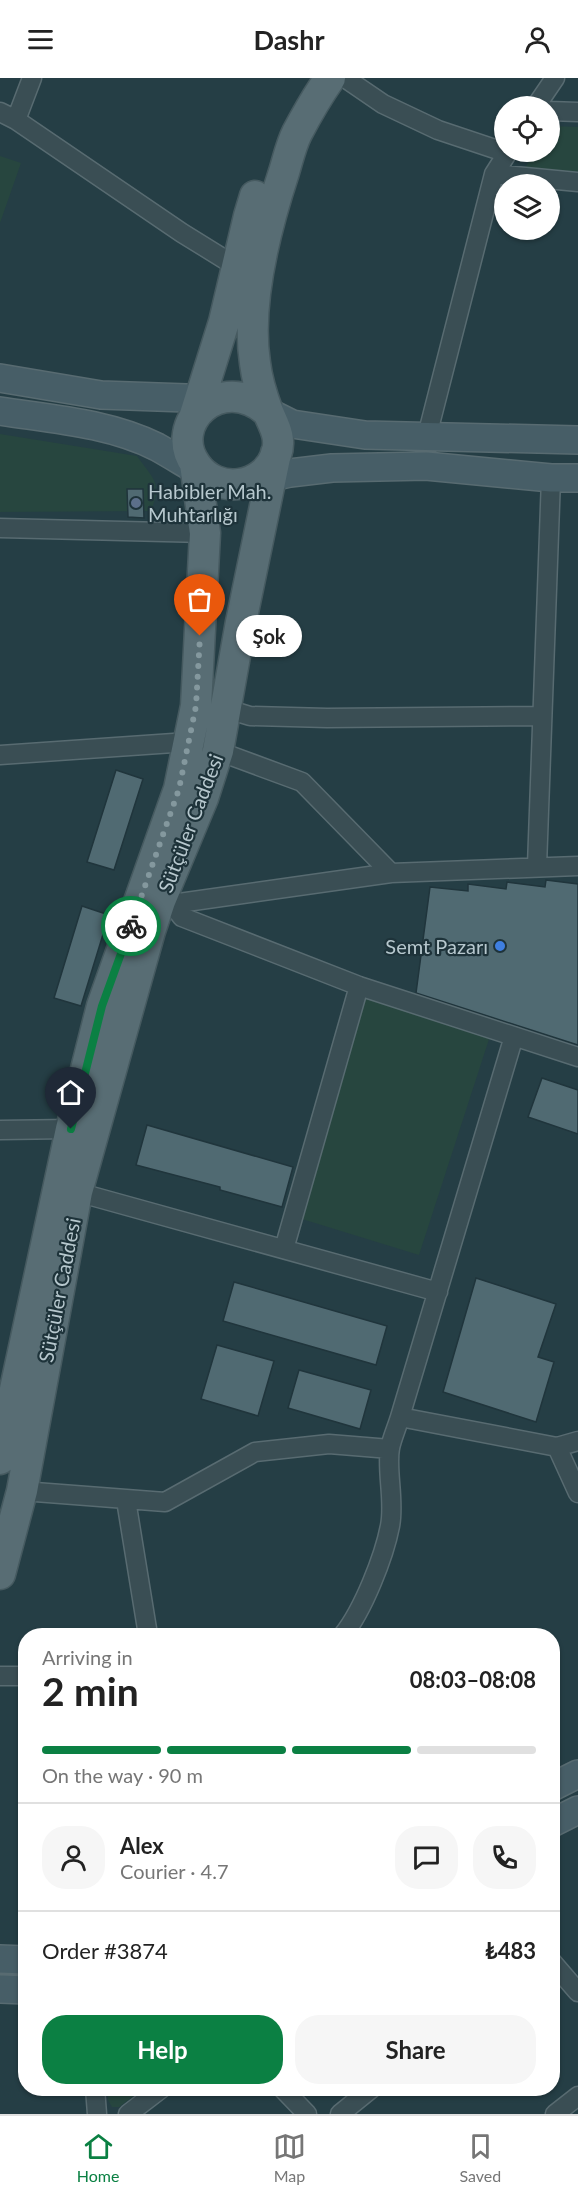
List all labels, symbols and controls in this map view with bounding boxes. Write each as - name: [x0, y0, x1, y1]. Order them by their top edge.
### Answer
- icon: menu: [24, 23, 57, 56]
- text: Dashr: [253, 23, 325, 56]
- icon: person: [521, 23, 554, 56]
- map controls: [494, 96, 560, 240]
- button: locate: [494, 96, 560, 162]
- button: layers: [494, 174, 560, 240]
- place label: Habibler Mah. Muhtarlığı: [148, 479, 271, 526]
- marker: Habibler Mah. Muhtarlığı: [129, 496, 143, 510]
- pin: [174, 574, 225, 636]
- icon: bag: [183, 583, 216, 616]
- callout: Şok: [236, 615, 302, 657]
- text: Şok: [252, 624, 286, 648]
- street label: Sütçüler Caddesi: [153, 750, 227, 896]
- courier: [101, 896, 161, 956]
- icon: bike: [115, 910, 148, 943]
- place label: Semt Pazarı: [385, 934, 488, 958]
- marker: Semt Pazarı: [493, 939, 507, 953]
- pin: [45, 1067, 96, 1129]
- icon: home: [54, 1076, 87, 1109]
- street label: Sütçüler Caddesi: [33, 1216, 85, 1364]
- text: Arriving in: [42, 1645, 133, 1669]
- text: 08:03–08:08: [410, 1666, 536, 1693]
- text: 2 min: [42, 1668, 139, 1714]
- text: On the way · 90 m: [42, 1763, 203, 1787]
- button: person: [42, 1826, 105, 1889]
- button: chat: [395, 1826, 458, 1889]
- button: phone: [473, 1826, 536, 1889]
- text: Alex: [120, 1832, 164, 1859]
- text: Courier · 4.7: [120, 1859, 229, 1883]
- text: Order #3874: [42, 1937, 168, 1964]
- text: ₺483: [485, 1937, 536, 1964]
- button: Help: [42, 2015, 283, 2084]
- button: Share: [295, 2015, 536, 2084]
- tab: Home: [77, 2130, 119, 2185]
- tab: Map: [273, 2130, 306, 2185]
- tab: Saved: [459, 2130, 501, 2185]

